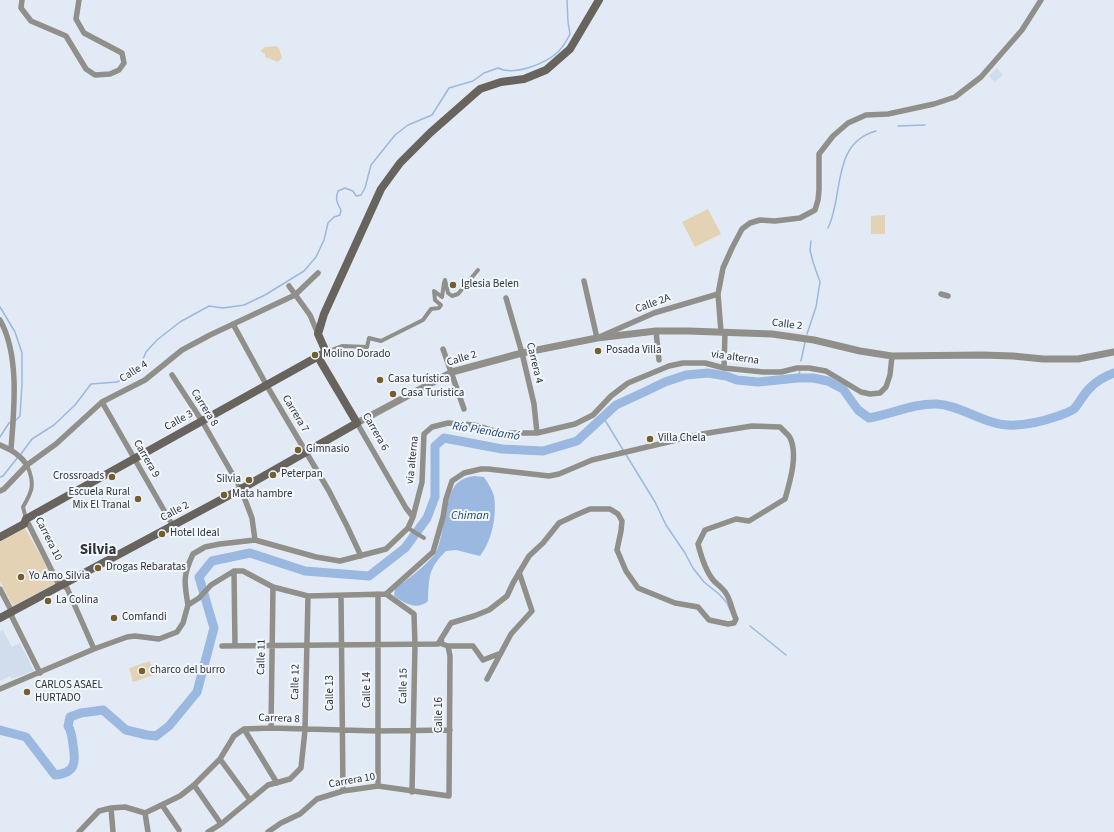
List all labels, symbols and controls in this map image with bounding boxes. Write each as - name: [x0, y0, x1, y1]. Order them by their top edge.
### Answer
- place label: Iglesia Belen: [461, 278, 519, 292]
- marker: Iglesia Belen: [448, 280, 458, 290]
- street label: Calle 2A: [634, 292, 672, 316]
- street label: Calle 2: [771, 317, 803, 333]
- street label: Carrera 4: [523, 341, 545, 385]
- place label: Posada Villa: [606, 344, 661, 358]
- marker: Posada Villa: [593, 346, 603, 356]
- place label: Molino Dorado: [323, 348, 391, 362]
- street label: Calle 2: [445, 348, 479, 370]
- street label: via alterna: [710, 348, 760, 368]
- marker: Molino Dorado: [310, 350, 320, 360]
- street label: Calle 4: [118, 358, 150, 386]
- place label: Casa turística: [388, 373, 450, 387]
- marker: Casa turística: [375, 375, 385, 385]
- street label: Carrera 8: [187, 387, 221, 429]
- place label: Casa Turistica: [401, 387, 464, 401]
- marker: Casa Turistica: [388, 389, 398, 399]
- street label: Carrera 7: [279, 393, 311, 435]
- street label: Calle 3: [162, 408, 196, 434]
- street label: Carrera 6: [359, 411, 391, 453]
- water label: Río Piendamó: [451, 420, 521, 444]
- place label: Villa Chela: [658, 432, 706, 446]
- marker: Villa Chela: [645, 434, 655, 444]
- street label: via alterna: [404, 435, 422, 485]
- street label: Carrera 9: [130, 438, 162, 480]
- place label: Gimnasio: [306, 443, 349, 457]
- marker: Gimnasio: [293, 445, 303, 455]
- place label: Peterpan: [281, 468, 323, 482]
- place label: Crossroads: [53, 470, 104, 484]
- marker: Peterpan: [268, 470, 278, 480]
- marker: Crossroads: [107, 472, 117, 482]
- place label: Silvia: [216, 473, 241, 487]
- marker: Silvia: [244, 475, 254, 485]
- place label: Escuela Rural Mix El Tranal: [68, 486, 130, 512]
- place label: Mata hambre: [232, 488, 293, 502]
- marker: Mata hambre: [219, 490, 229, 500]
- marker: Escuela Rural Mix El Tranal: [133, 494, 143, 504]
- street label: Calle 2: [158, 499, 192, 525]
- water label: Chiman: [451, 509, 489, 523]
- street label: Carrera 10: [31, 515, 65, 563]
- place label: Hotel Ideal: [170, 527, 220, 541]
- marker: Hotel Ideal: [157, 529, 167, 539]
- district label: Silvia: [80, 542, 116, 560]
- place label: Drogas Rebaratas: [106, 561, 186, 575]
- marker: Drogas Rebaratas: [93, 563, 103, 573]
- place label: Yo Amo Silvia: [29, 570, 90, 584]
- marker: Yo Amo Silvia: [16, 572, 26, 582]
- place label: La Colina: [56, 594, 98, 608]
- marker: La Colina: [43, 596, 53, 606]
- place label: Comfandi: [122, 611, 167, 625]
- marker: Comfandi: [109, 613, 119, 623]
- street label: Calle 11: [255, 639, 269, 675]
- place label: charco del burro: [150, 664, 225, 678]
- street label: Calle 12: [289, 664, 303, 700]
- marker: charco del burro: [137, 666, 147, 676]
- street label: Calle 15: [397, 668, 411, 704]
- street label: Calle 14: [361, 672, 375, 708]
- street label: Calle 13: [324, 675, 338, 711]
- place label: CARLOS ASAEL HURTADO: [35, 679, 103, 705]
- marker: CARLOS ASAEL HURTADO: [22, 687, 32, 697]
- street label: Calle 16: [433, 697, 447, 733]
- street label: Carrera 8: [258, 712, 300, 726]
- street label: Carrera 10: [328, 770, 376, 792]

